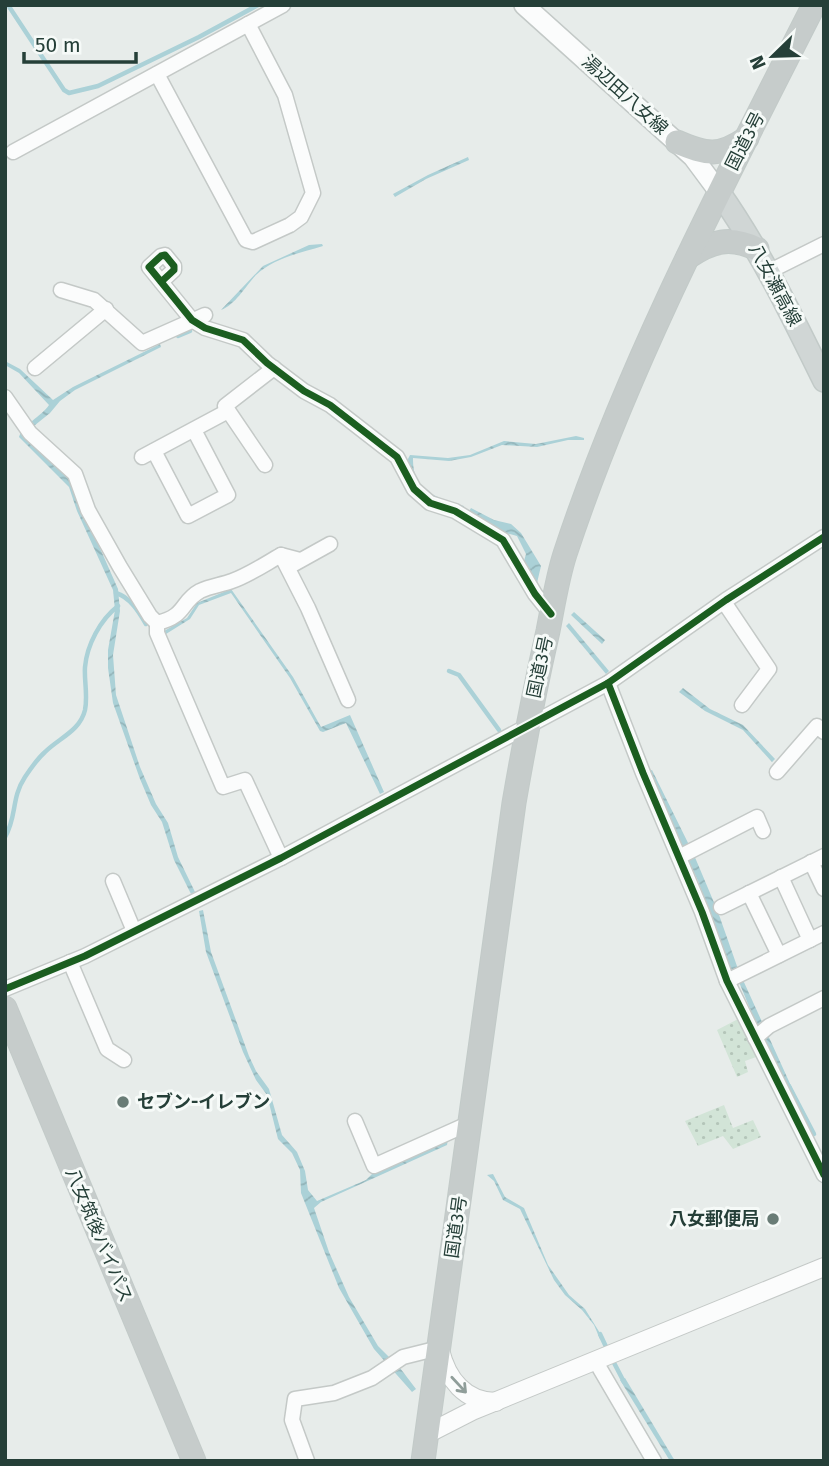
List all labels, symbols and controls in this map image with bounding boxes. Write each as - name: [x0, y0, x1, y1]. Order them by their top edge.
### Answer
- scale bar: [24, 21, 136, 65]
- north arrow: [738, 21, 808, 91]
- text: 50 m: [35, 32, 81, 58]
- street label: 湯辺田八女線: [578, 51, 672, 139]
- text: N: [745, 52, 771, 73]
- street label: 国道3号: [721, 108, 769, 174]
- street label: 八女瀬高線: [744, 240, 806, 330]
- street label: 国道3号: [523, 634, 557, 700]
- place label: セブン-イレブン: [137, 1091, 270, 1113]
- marker: セブン-イレブン: [115, 1094, 131, 1110]
- street label: 八女筑後バイパス: [61, 1165, 137, 1305]
- street label: 国道3号: [441, 1194, 471, 1260]
- place label: 八女郵便局: [669, 1208, 759, 1230]
- marker: 八女郵便局: [765, 1211, 781, 1227]
- one-way arrow: [450, 1376, 467, 1394]

